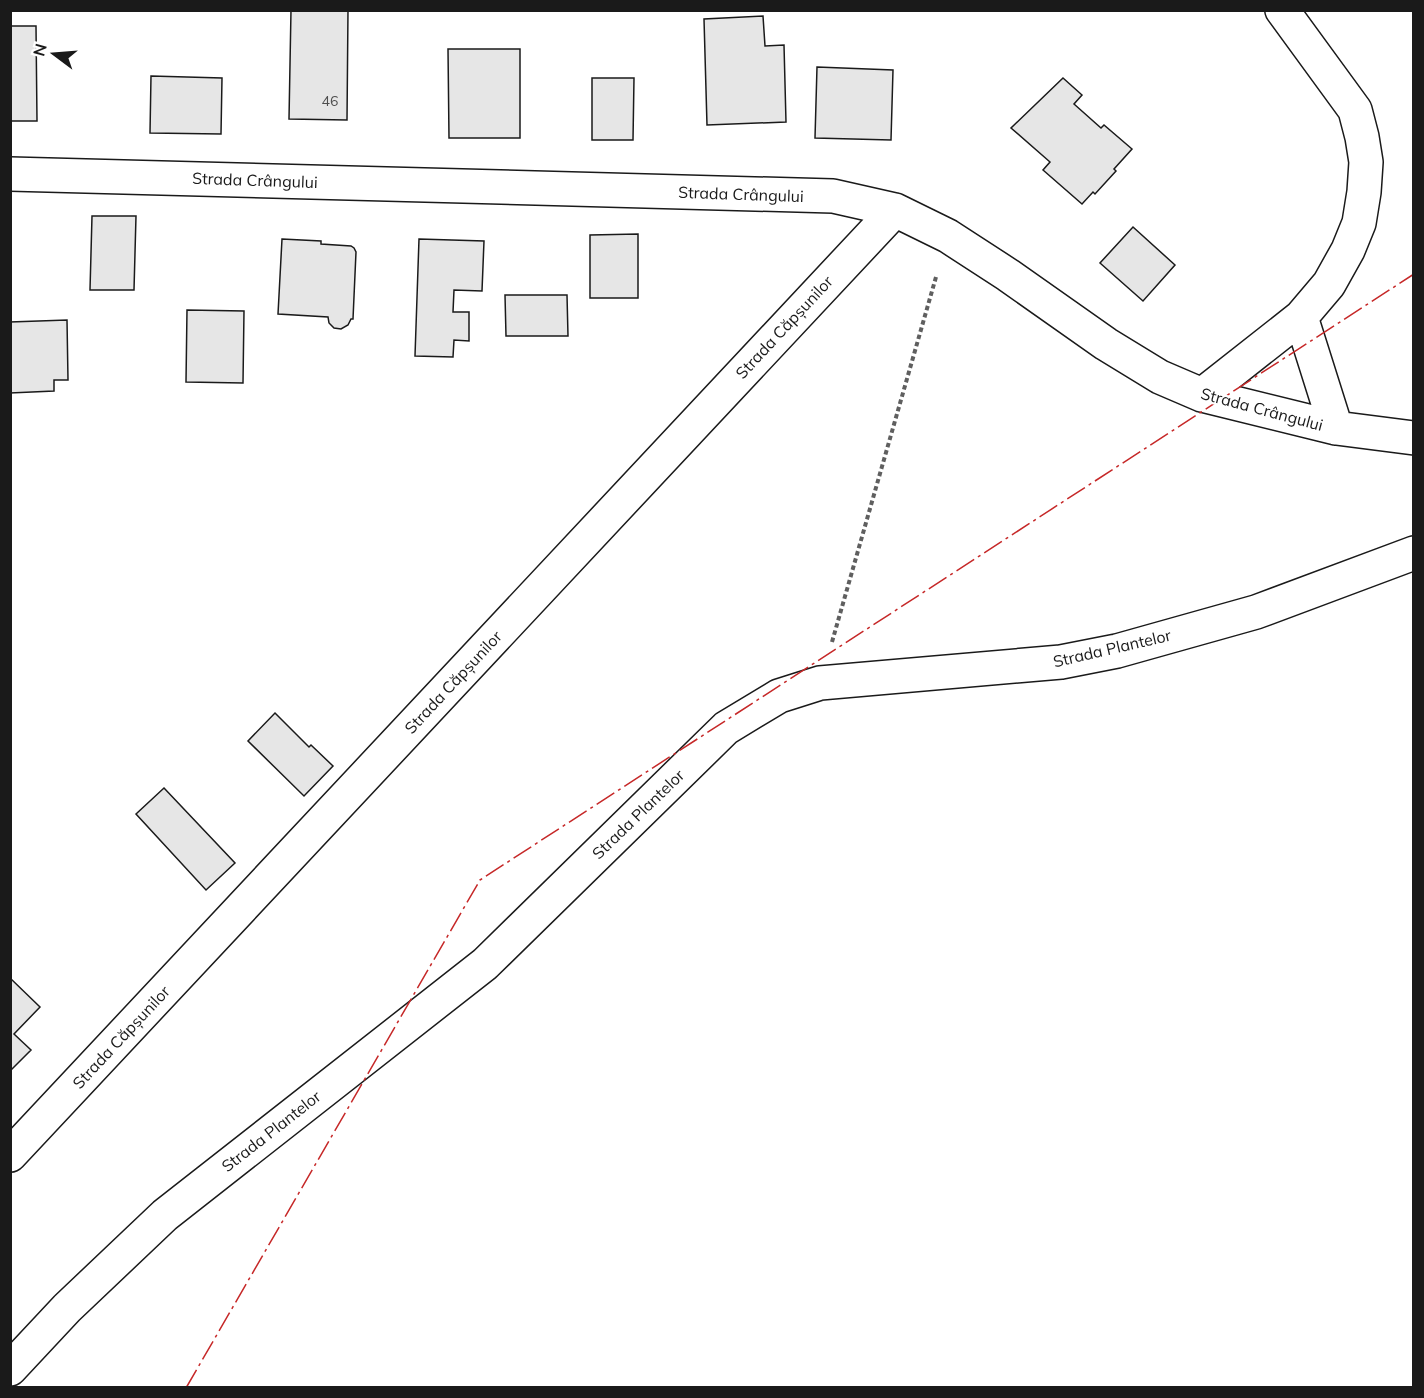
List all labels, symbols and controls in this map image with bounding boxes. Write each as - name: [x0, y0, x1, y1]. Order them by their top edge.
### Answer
- north arrow: [24, 24, 84, 84]
- text: N: [28, 41, 51, 58]
- house number: 46: [322, 92, 338, 110]
- street label: Strada Crângului: [192, 168, 318, 192]
- street label: Strada Crângului: [678, 182, 804, 206]
- street label: Strada Căpșunilor: [731, 271, 837, 383]
- street label: Strada Crângului: [1199, 383, 1325, 435]
- street label: Strada Plantelor: [1051, 625, 1173, 671]
- street label: Strada Căpșunilor: [400, 626, 506, 738]
- street label: Strada Plantelor: [588, 765, 688, 863]
- street label: Strada Căpșunilor: [68, 981, 174, 1093]
- street label: Strada Plantelor: [217, 1086, 325, 1176]

